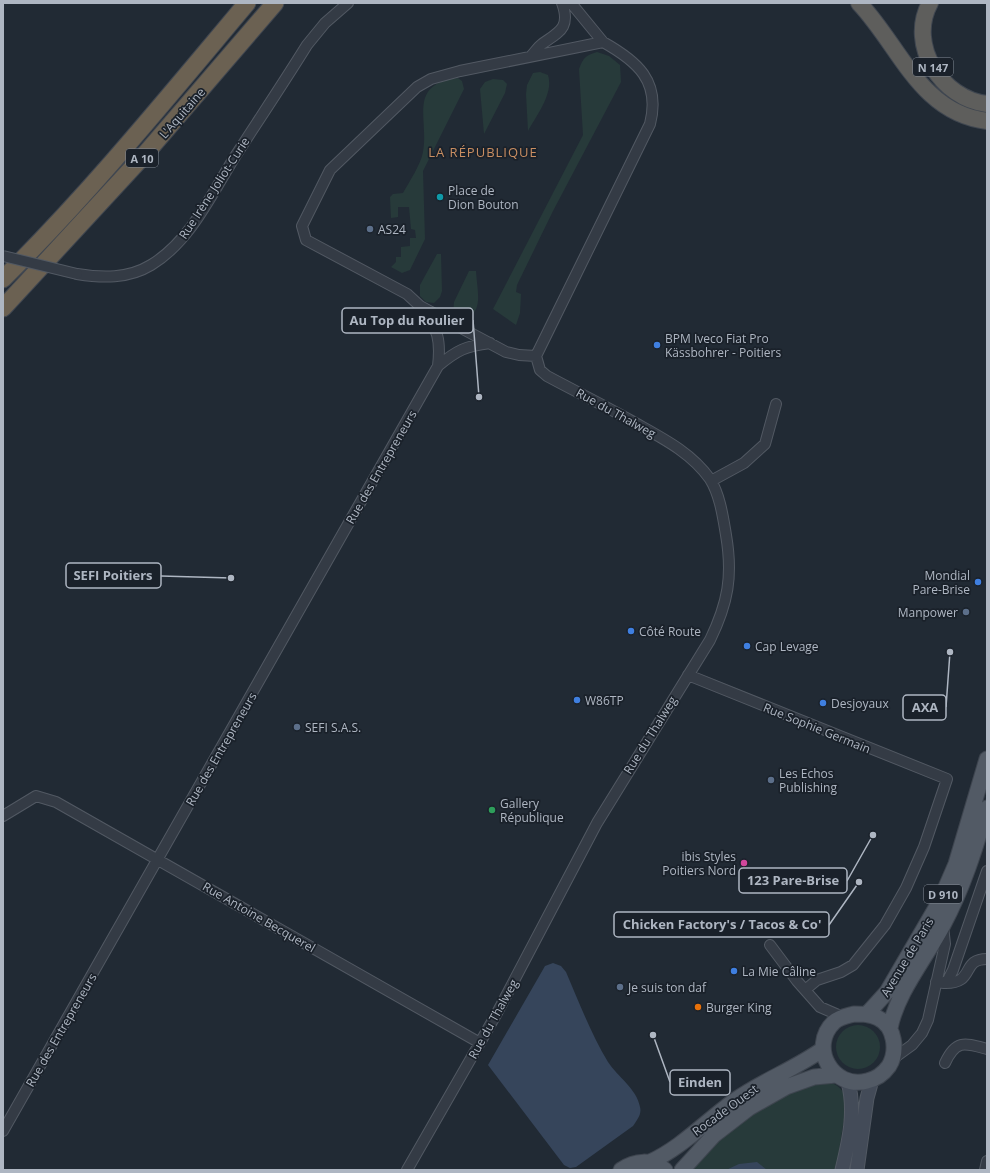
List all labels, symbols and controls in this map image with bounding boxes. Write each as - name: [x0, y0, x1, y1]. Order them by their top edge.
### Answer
- road number: N 147: [913, 58, 953, 76]
- street label: L'Aquitaine: [155, 84, 209, 142]
- street label: Rue Irène Joliot-Curie: [175, 134, 253, 242]
- district label: LA RÉPUBLIQUE: [428, 143, 538, 161]
- road number: A 10: [126, 149, 158, 167]
- place label: Place de Dion Bouton: [448, 182, 519, 213]
- marker: Place de Dion Bouton: [435, 192, 445, 202]
- place label: AS24: [378, 221, 406, 238]
- marker: AS24: [365, 224, 375, 234]
- callout: Au Top du Roulier: [342, 308, 473, 333]
- text: Au Top du Roulier: [350, 311, 465, 329]
- place label: BPM Iveco Fiat Pro Kässbohrer - Poitiers: [665, 330, 781, 361]
- marker: BPM Iveco Fiat Pro Kässbohrer - Poitiers: [652, 340, 662, 350]
- street label: Rue du Thalweg: [573, 384, 659, 442]
- street label: Rue des Entrepreneurs: [341, 407, 421, 527]
- callout: SEFI Poitiers: [66, 563, 161, 588]
- text: SEFI Poitiers: [73, 566, 153, 584]
- place label: Mondial Pare-Brise: [912, 567, 970, 598]
- marker: Mondial Pare-Brise: [973, 577, 983, 587]
- place label: Manpower: [898, 604, 958, 621]
- marker: Manpower: [961, 607, 971, 617]
- place label: Côté Route: [639, 623, 701, 640]
- marker: Côté Route: [626, 626, 636, 636]
- place label: Cap Levage: [755, 638, 819, 655]
- marker: Cap Levage: [742, 641, 752, 651]
- street label: Rue des Entrepreneurs: [181, 689, 261, 809]
- place label: W86TP: [585, 692, 624, 709]
- street label: Rue du Thalweg: [619, 692, 681, 777]
- marker: W86TP: [572, 695, 582, 705]
- place label: Desjoyaux: [831, 695, 889, 712]
- callout: AXA: [903, 695, 946, 720]
- marker: Desjoyaux: [818, 698, 828, 708]
- text: AXA: [912, 698, 938, 716]
- street label: Rue Sophie Germain: [761, 699, 873, 757]
- place label: SEFI S.A.S.: [305, 719, 361, 736]
- marker: SEFI S.A.S.: [292, 722, 302, 732]
- place label: Les Echos Publishing: [779, 765, 837, 796]
- marker: Les Echos Publishing: [766, 775, 776, 785]
- place label: Gallery République: [500, 795, 564, 826]
- marker: Gallery République: [487, 805, 497, 815]
- place label: ibis Styles Poitiers Nord: [662, 848, 736, 879]
- marker: ibis Styles Poitiers Nord: [739, 858, 749, 868]
- callout: 123 Pare-Brise: [739, 868, 847, 893]
- text: 123 Pare-Brise: [747, 871, 839, 889]
- street label: Rue Antoine Becquerel: [199, 878, 319, 956]
- road number: D 910: [924, 885, 962, 903]
- callout: Chicken Factory's / Tacos & Co': [614, 912, 829, 937]
- street label: Avenue de Paris: [877, 914, 938, 1000]
- text: Chicken Factory's / Tacos & Co': [623, 915, 821, 933]
- place label: La Mie Câline: [742, 963, 816, 980]
- marker: La Mie Câline: [729, 966, 739, 976]
- street label: Rue des Entrepreneurs: [21, 970, 101, 1090]
- street label: Rue du Thalweg: [464, 976, 522, 1062]
- place label: Je suis ton daf: [627, 979, 707, 996]
- marker: Je suis ton daf: [615, 982, 625, 992]
- place label: Burger King: [706, 999, 772, 1016]
- marker: Burger King: [693, 1002, 703, 1012]
- callout: Einden: [670, 1070, 730, 1095]
- text: Einden: [678, 1073, 722, 1091]
- street label: Rocade Ouest: [689, 1080, 761, 1140]

